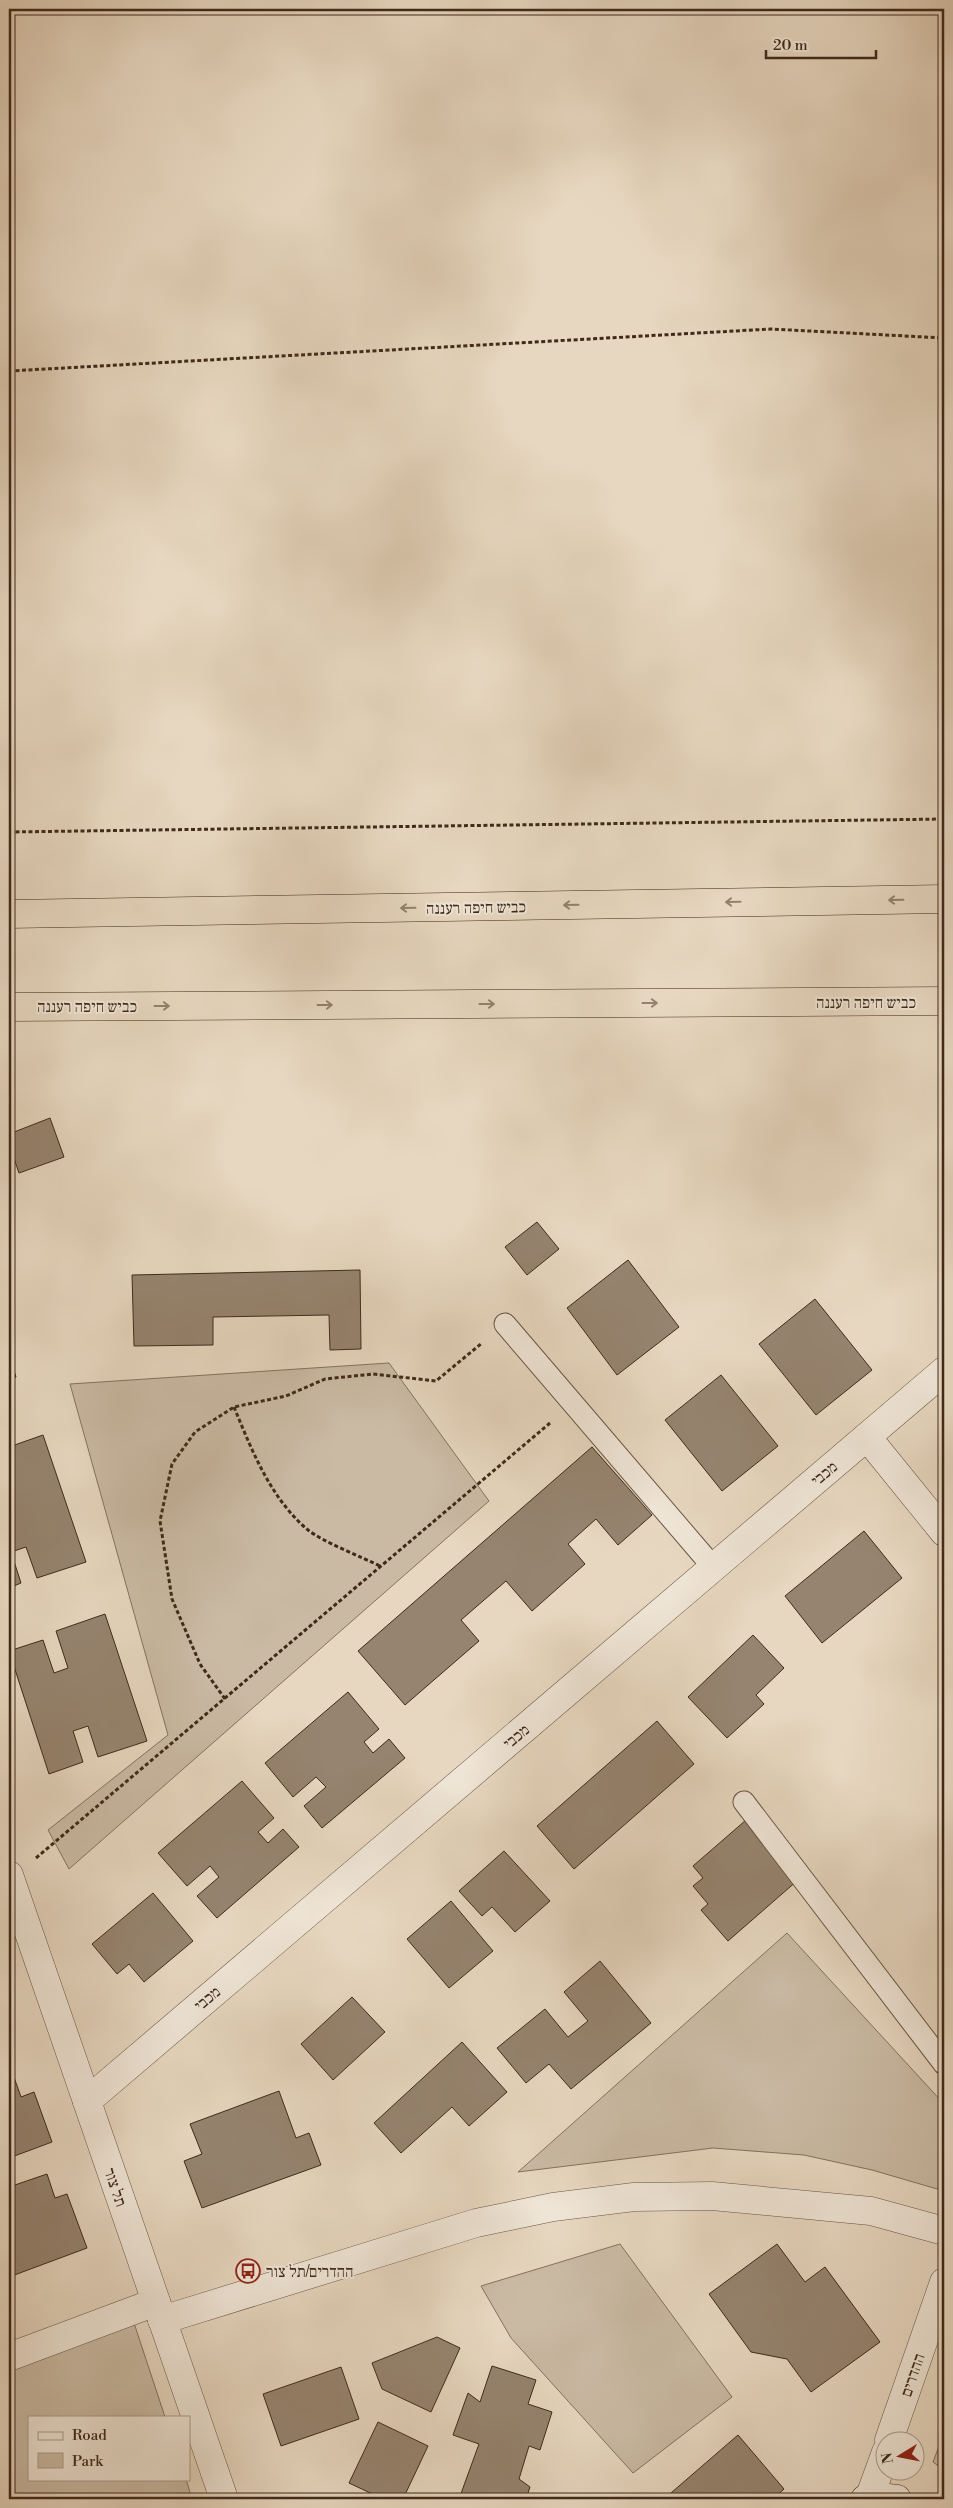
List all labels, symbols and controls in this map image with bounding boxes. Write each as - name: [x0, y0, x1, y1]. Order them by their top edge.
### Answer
- scale bar: [766, 28, 876, 60]
- text: 20 m: [773, 36, 808, 55]
- one-way arrow: [888, 895, 904, 904]
- street label: כביש חיפה רעננה: [426, 897, 526, 919]
- one-way arrow: [725, 897, 742, 907]
- one-way arrow: [563, 900, 579, 910]
- one-way arrow: [400, 903, 416, 913]
- street label: כביש חיפה רעננה: [816, 993, 916, 1013]
- street label: כביש חיפה רעננה: [37, 997, 137, 1017]
- one-way arrow: [642, 998, 658, 1008]
- one-way arrow: [479, 999, 495, 1009]
- one-way arrow: [316, 1000, 333, 1010]
- one-way arrow: [154, 1001, 170, 1011]
- street label: מכבי: [807, 1457, 842, 1491]
- street label: מכבי: [499, 1720, 534, 1754]
- street label: מכבי: [190, 1982, 225, 2016]
- street label: תל צור: [99, 2165, 131, 2209]
- bus stop icon: ההדרים/תל צור: [235, 2258, 261, 2284]
- place label: ההדרים/תל צור: [266, 2262, 354, 2282]
- street label: ההדרים: [896, 2351, 930, 2400]
- legend: [28, 2416, 190, 2480]
- text: Road: [72, 2426, 107, 2445]
- north arrow: [876, 2430, 926, 2480]
- text: N: [878, 2451, 898, 2465]
- text: Park: [72, 2452, 104, 2471]

